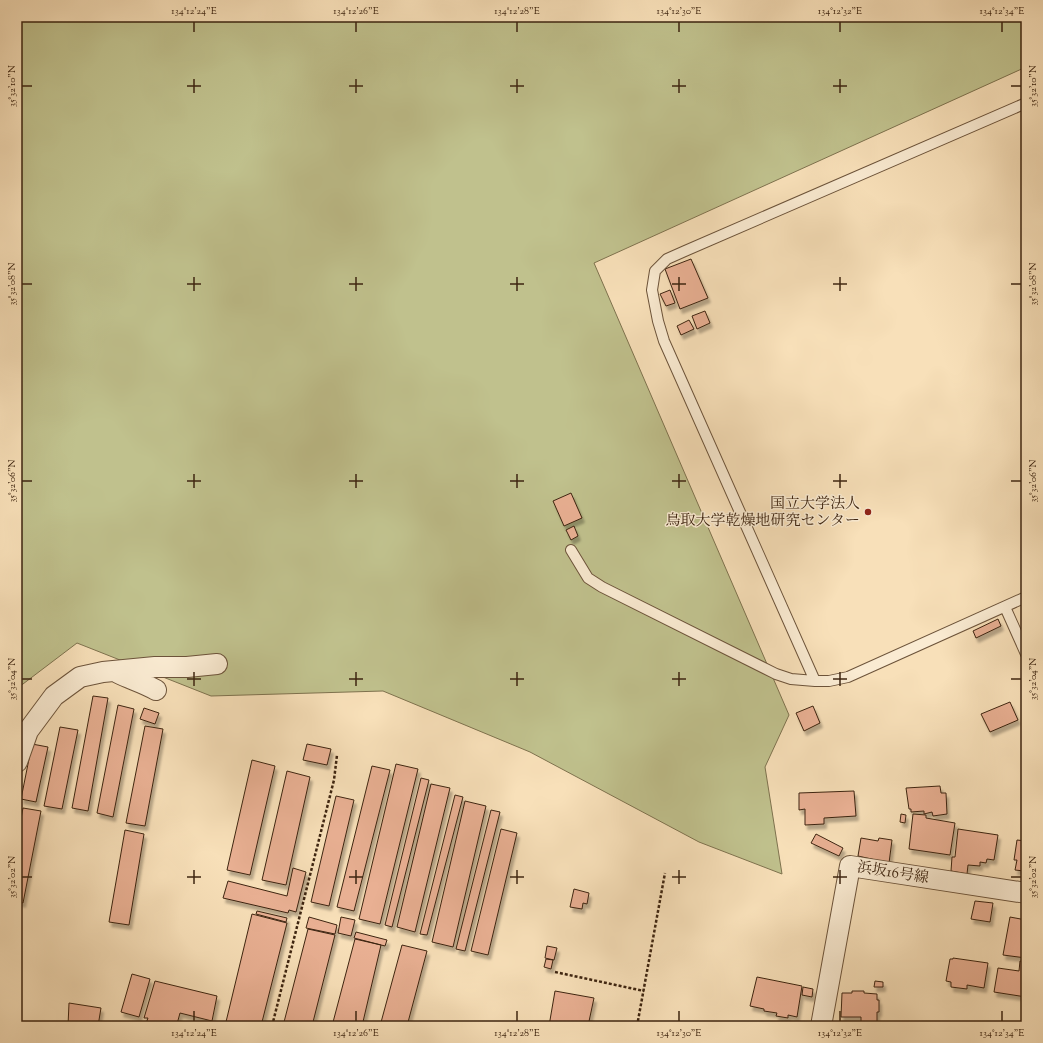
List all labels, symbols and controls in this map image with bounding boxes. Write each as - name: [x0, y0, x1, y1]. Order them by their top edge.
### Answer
- text: 134°12'24"E: [171, 4, 217, 19]
- text: 134°12'26"E: [333, 4, 379, 19]
- text: 134°12'28"E: [494, 4, 540, 19]
- text: 134°12'30"E: [657, 4, 701, 19]
- text: 134°12'32"E: [818, 4, 862, 19]
- text: 134°12'34"E: [980, 4, 1024, 19]
- text: 35°32'10"N: [5, 65, 20, 107]
- text: 35°32'10"N: [1026, 65, 1041, 107]
- text: 35°32'08"N: [5, 262, 20, 306]
- text: 35°32'08"N: [1026, 262, 1041, 306]
- text: 35°32'06"N: [5, 459, 20, 503]
- text: 35°32'06"N: [1026, 459, 1041, 503]
- place label: 国立大学法人 鳥取大学乾燥地研究センター: [666, 494, 860, 532]
- marker: 国立大学法人 鳥取大学乾燥地研究センター: [863, 507, 873, 517]
- text: 35°32'04"N: [5, 658, 20, 700]
- text: 35°32'04"N: [1026, 658, 1041, 700]
- text: 35°32'02"N: [5, 856, 20, 898]
- text: 35°32'02"N: [1026, 856, 1041, 898]
- street label: 浜坂16号線: [855, 857, 930, 890]
- text: 134°12'24"E: [171, 1026, 217, 1041]
- text: 134°12'26"E: [333, 1026, 379, 1041]
- text: 134°12'28"E: [494, 1026, 540, 1041]
- text: 134°12'30"E: [657, 1026, 701, 1041]
- text: 134°12'32"E: [818, 1026, 862, 1041]
- text: 134°12'34"E: [980, 1026, 1024, 1041]

